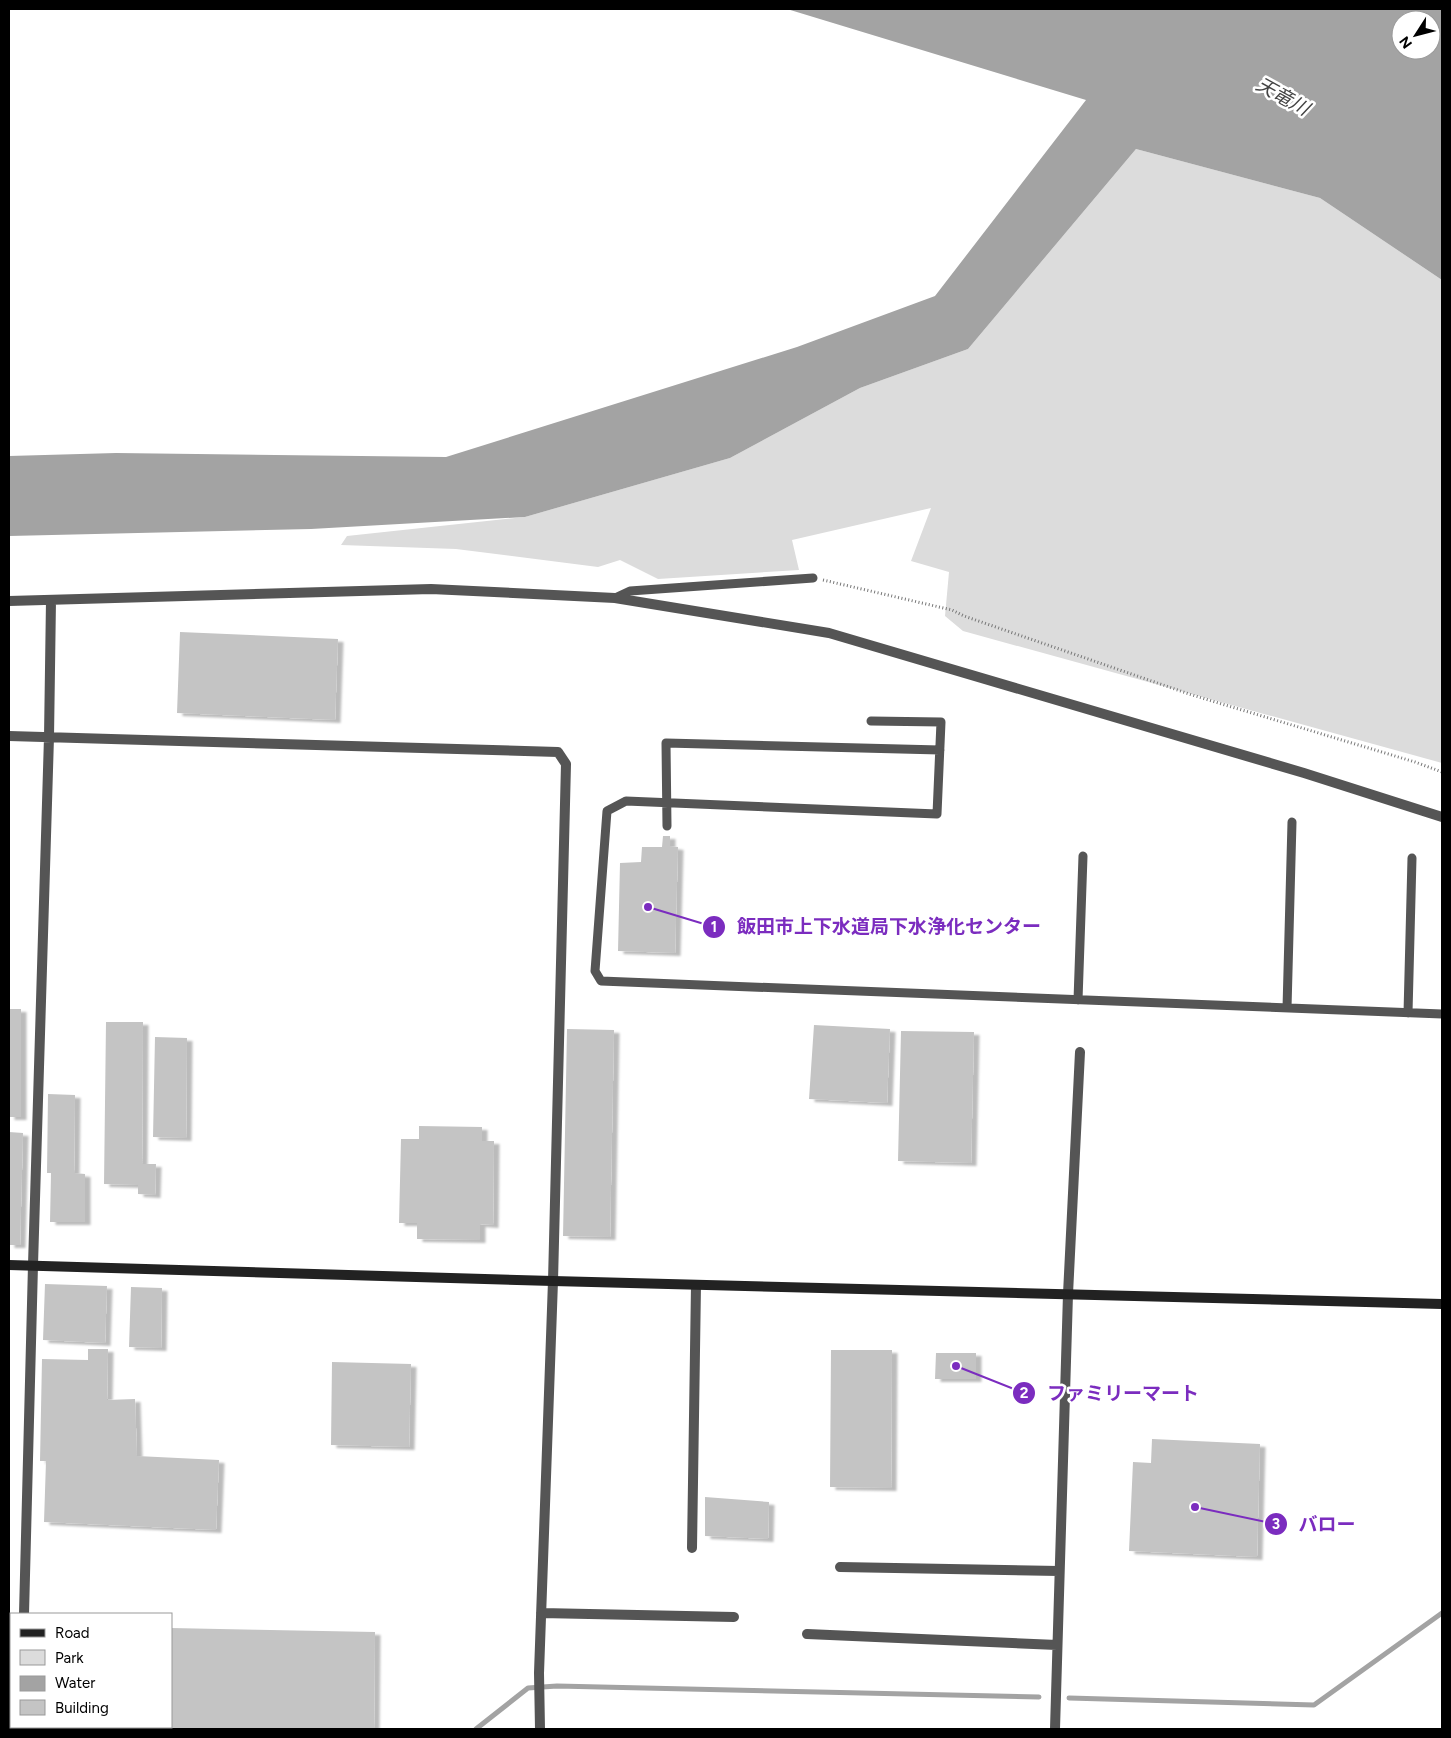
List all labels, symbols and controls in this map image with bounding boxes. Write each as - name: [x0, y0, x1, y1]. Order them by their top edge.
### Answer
- north arrow: [1391, 10, 1441, 60]
- text: N: [1396, 33, 1416, 52]
- water label: 天竜川: [1252, 73, 1315, 121]
- callout: 飯田市上下水道局下水浄化センター: [702, 910, 1051, 944]
- text: 飯田市上下水道局下水浄化センター: [737, 915, 1041, 938]
- text: 1: [711, 918, 717, 936]
- callout: ファミリーマート: [1012, 1376, 1209, 1410]
- text: ファミリーマート: [1047, 1382, 1199, 1405]
- text: 2: [1020, 1384, 1029, 1402]
- callout: バロー: [1264, 1507, 1366, 1541]
- text: バロー: [1298, 1513, 1356, 1536]
- text: 3: [1272, 1515, 1280, 1533]
- legend: [10, 1613, 172, 1728]
- text: Road: [55, 1624, 90, 1642]
- text: Park: [55, 1649, 84, 1667]
- text: Water: [55, 1674, 95, 1692]
- text: Building: [55, 1699, 109, 1717]

